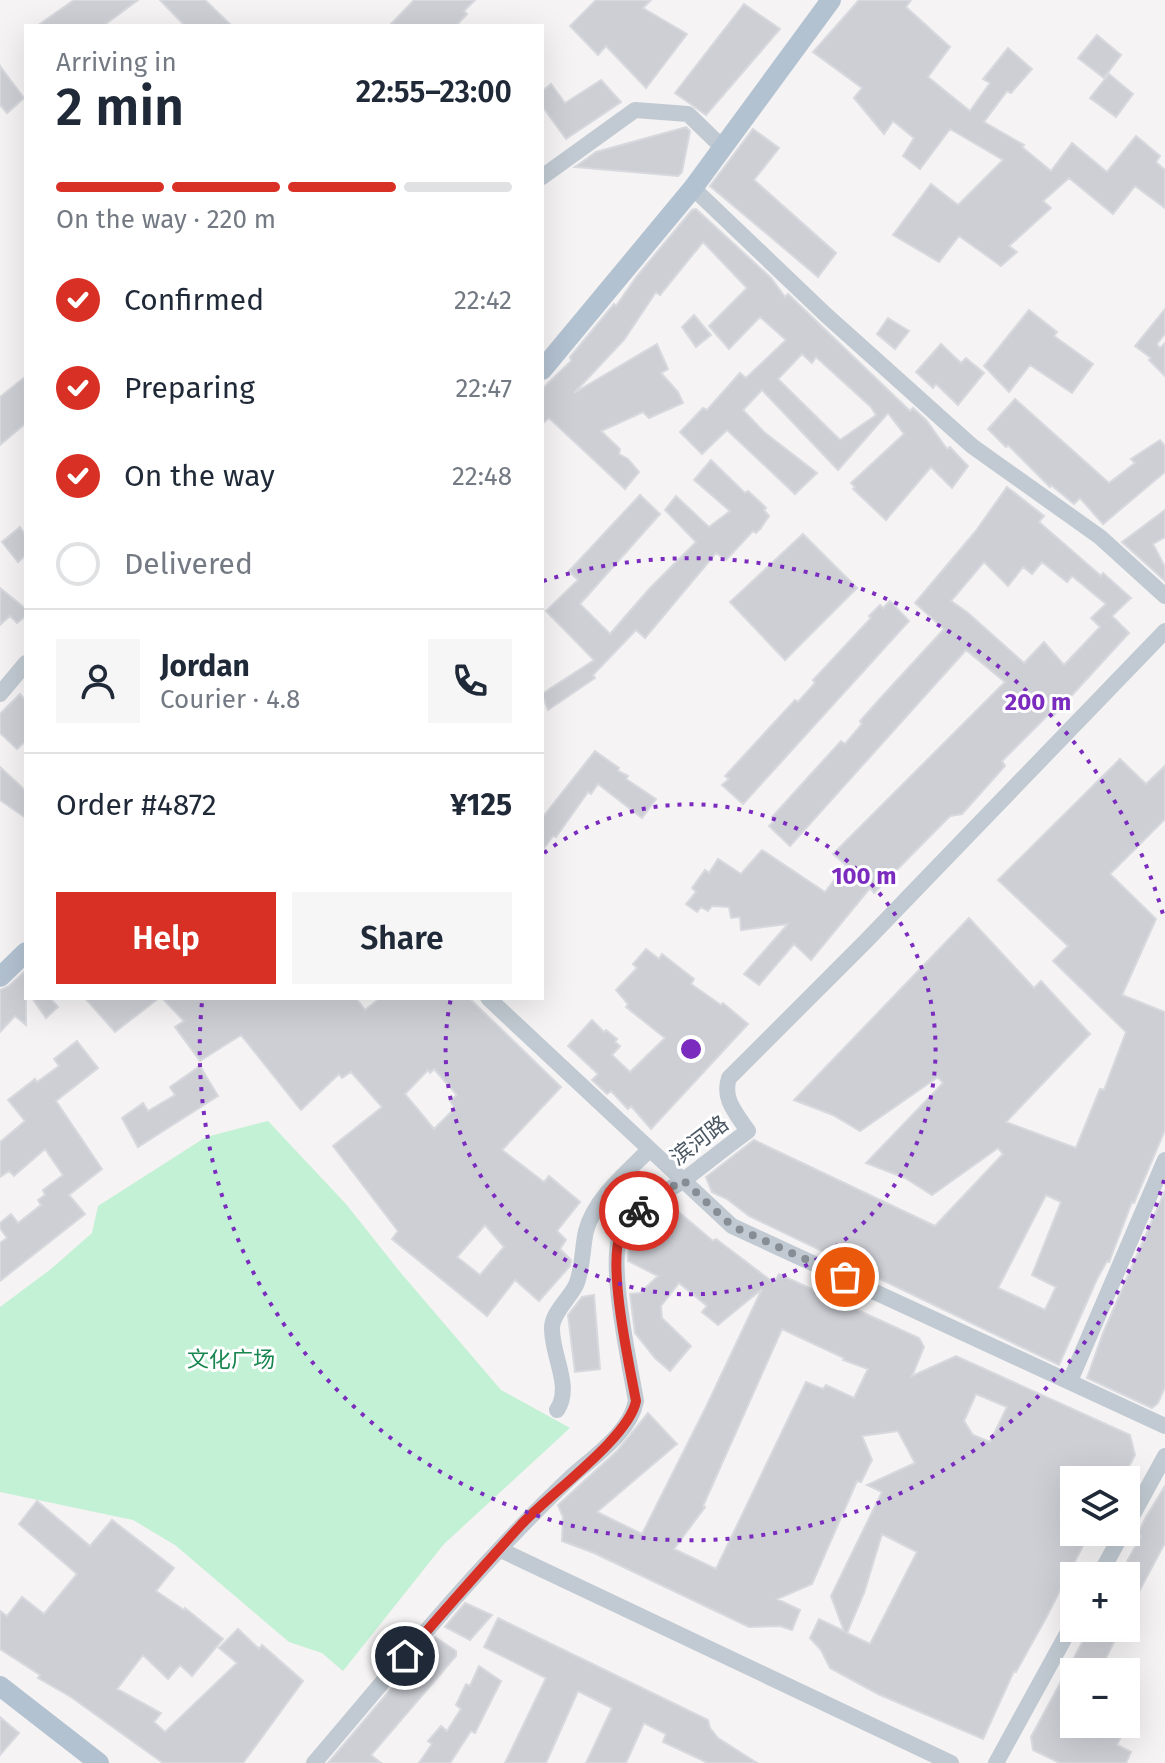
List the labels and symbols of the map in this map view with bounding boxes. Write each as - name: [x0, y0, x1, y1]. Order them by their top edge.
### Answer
- text: 200 m: [1005, 688, 1071, 716]
- text: 100 m: [831, 862, 897, 890]
- centre of rings: [677, 1035, 705, 1063]
- street label: 滨河路: [665, 1110, 734, 1171]
- courier: [599, 1171, 679, 1251]
- pin: [811, 1243, 879, 1311]
- park label: 文化广场: [187, 1346, 275, 1373]
- pin: [371, 1622, 439, 1690]

